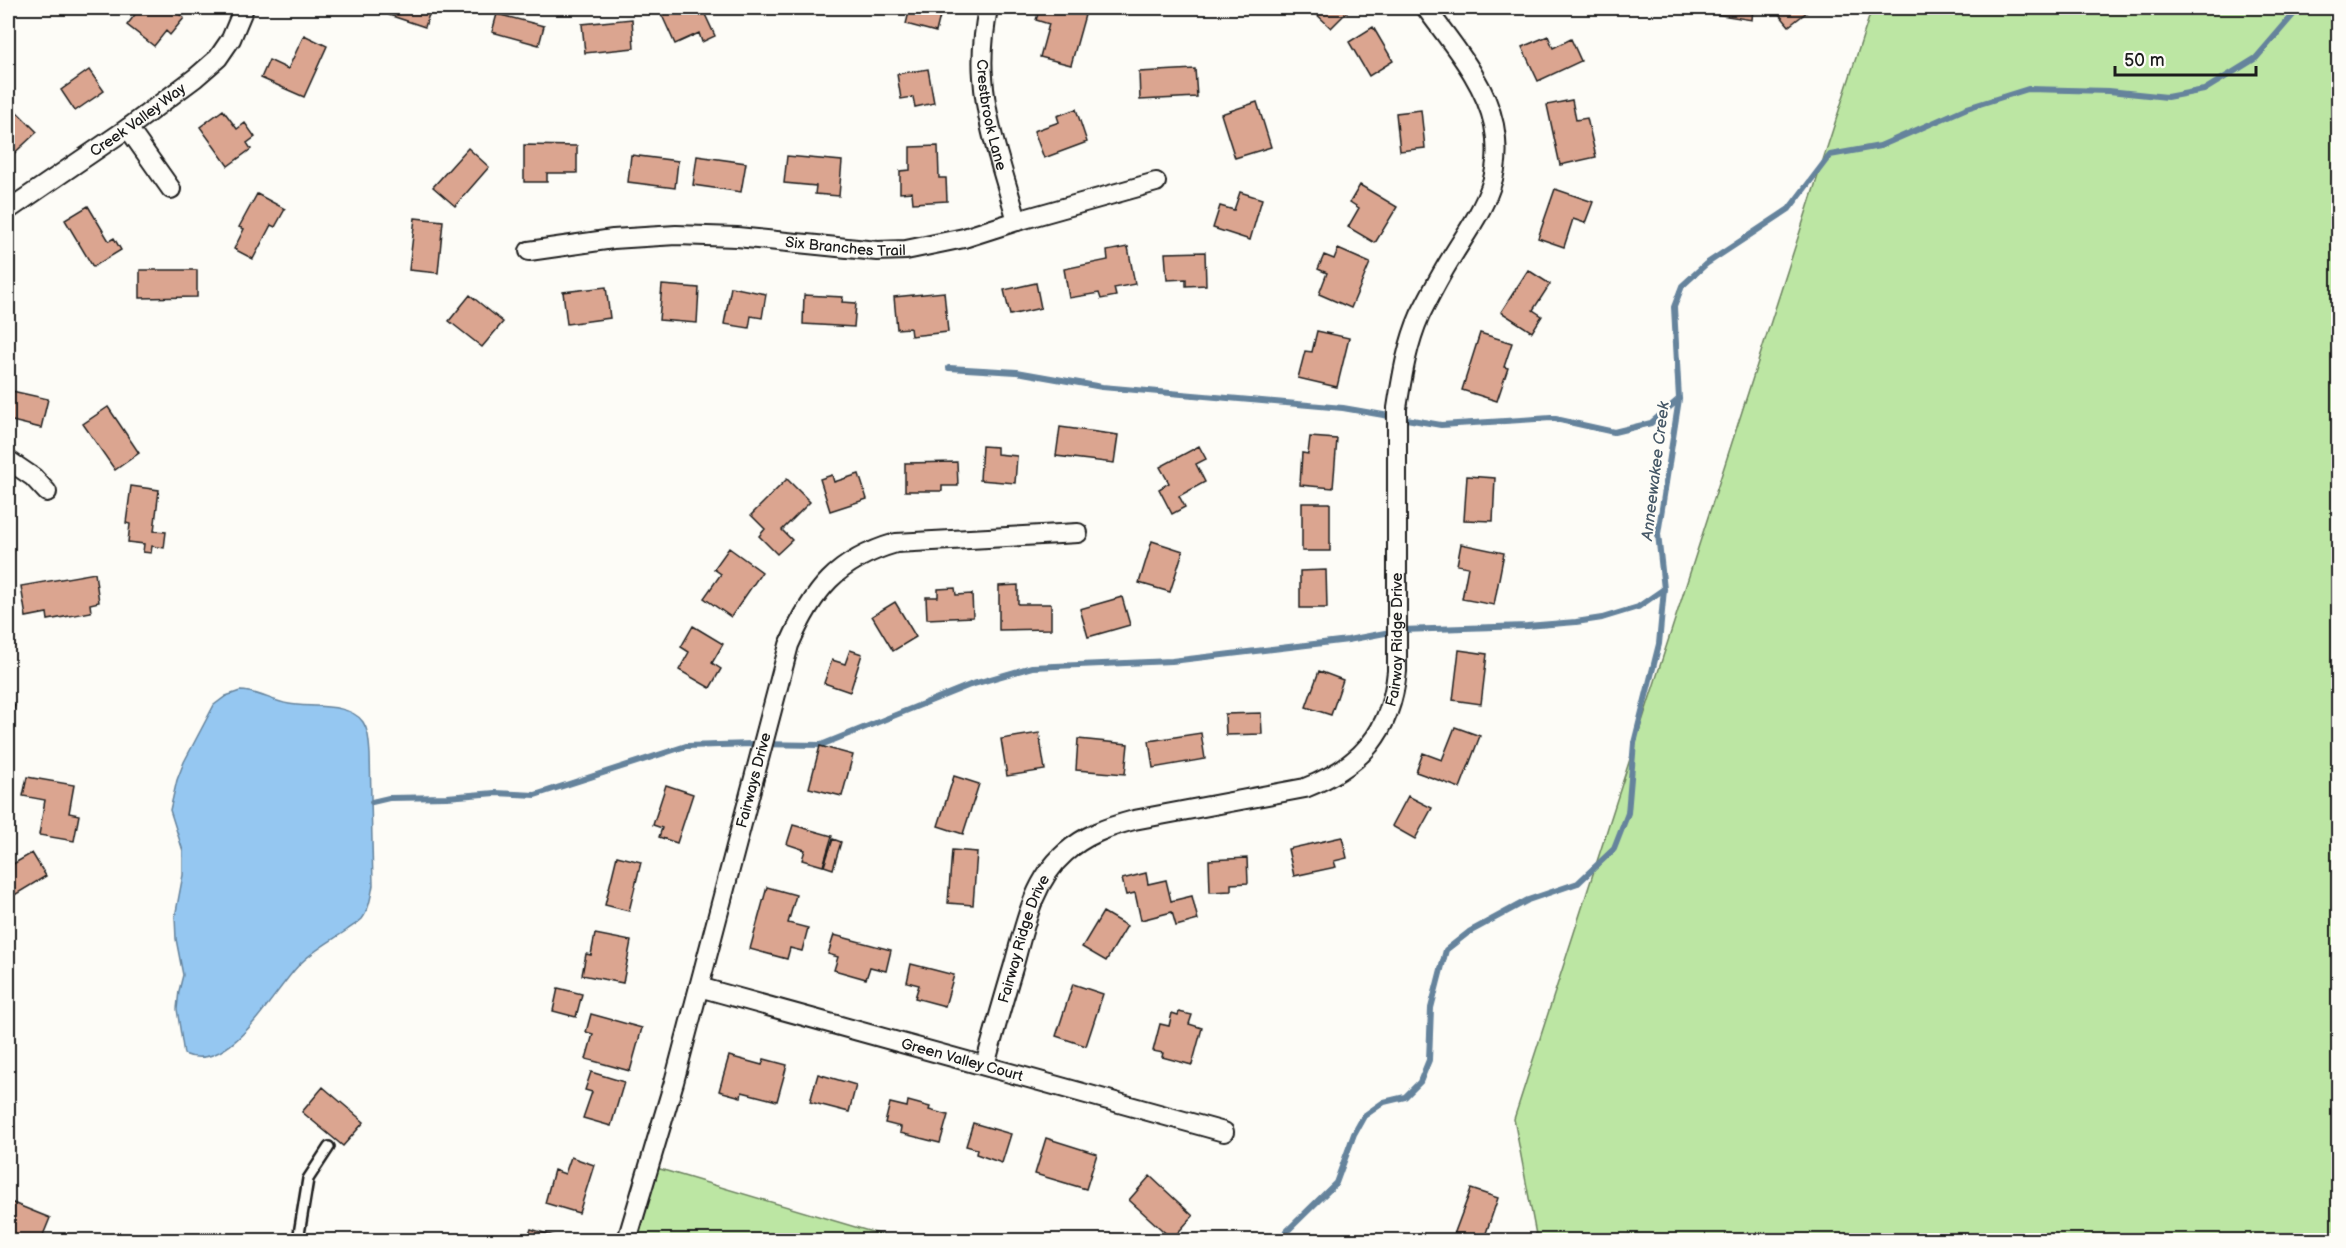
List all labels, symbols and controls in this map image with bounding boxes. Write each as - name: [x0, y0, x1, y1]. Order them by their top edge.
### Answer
- scale bar: [2115, 39, 2256, 77]
- text: 50 m: [2124, 50, 2165, 71]
- street label: Crestbrook Lane: [973, 59, 1011, 173]
- street label: Creek Valley Way: [86, 79, 190, 161]
- street label: Six Branches Trail: [784, 232, 906, 260]
- water label: Anneewakee Creek: [1638, 399, 1674, 543]
- street label: Fairway Ridge Drive: [1381, 573, 1407, 709]
- street label: Fairways Drive: [732, 730, 775, 830]
- street label: Fairway Ridge Drive: [994, 871, 1054, 1005]
- street label: Green Valley Court: [899, 1034, 1026, 1086]

